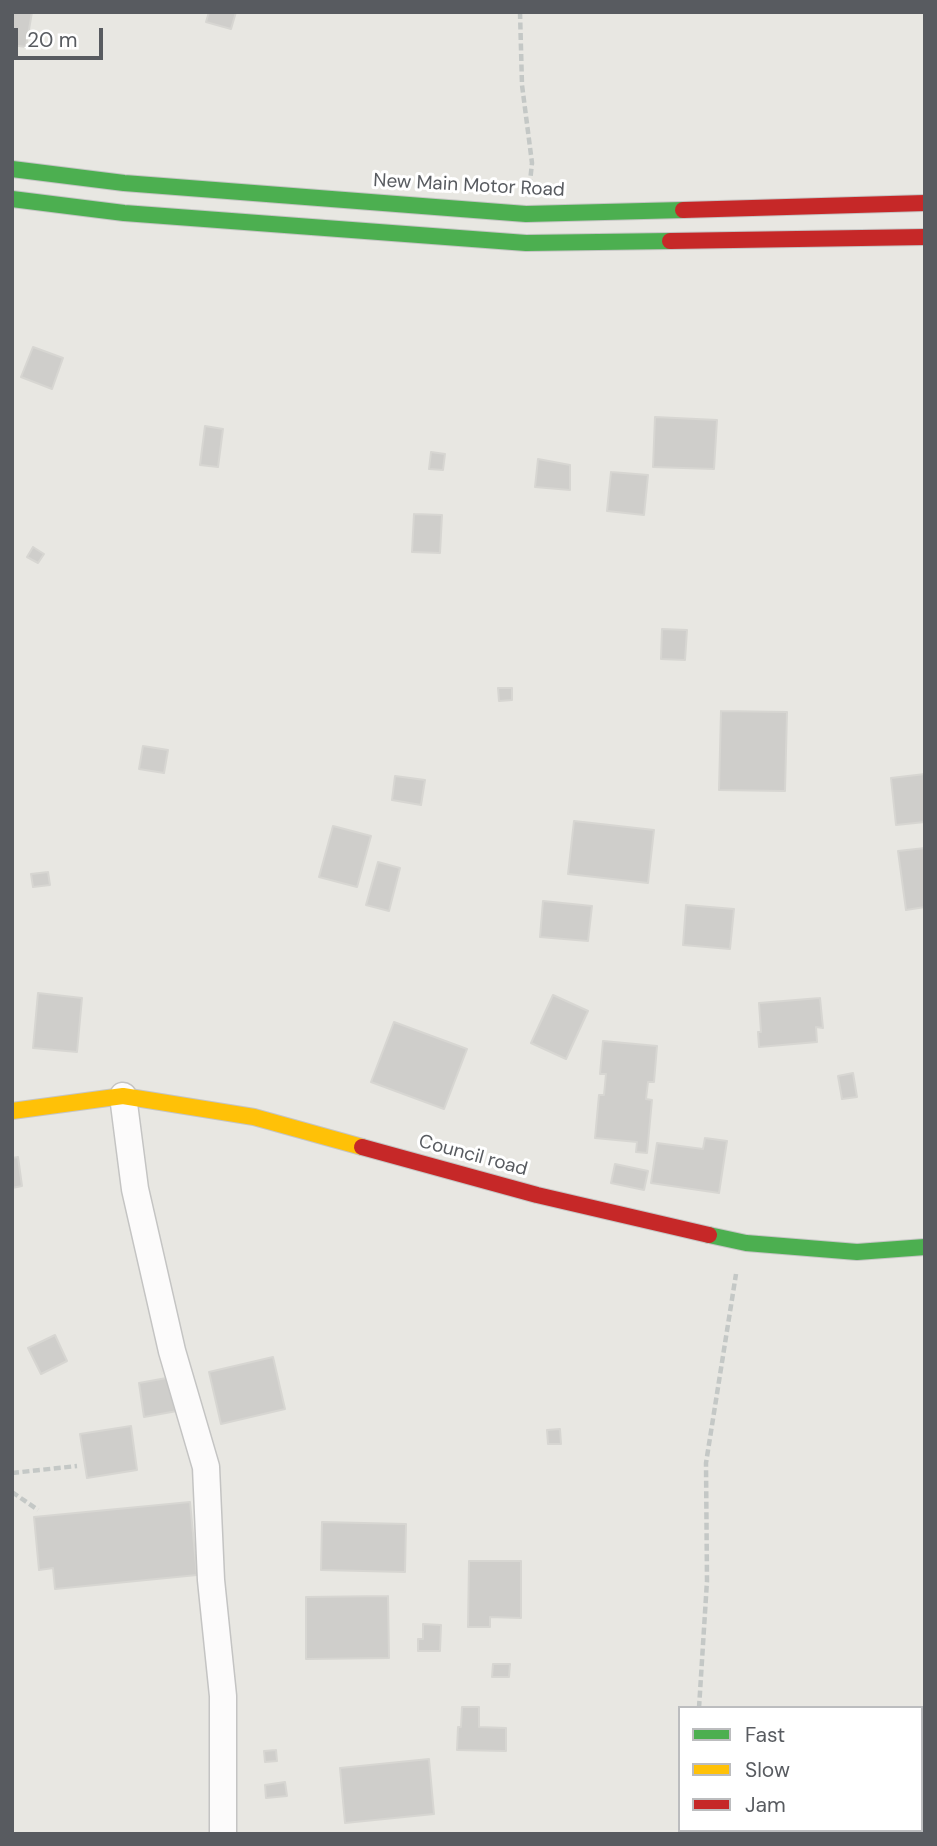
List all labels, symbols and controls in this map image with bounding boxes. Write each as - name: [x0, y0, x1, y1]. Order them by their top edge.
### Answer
- scale bar: [18, 14, 107, 58]
- text: 20 m: [27, 26, 78, 54]
- street label: New Main Motor Road: [373, 170, 565, 202]
- street label: Council road: [416, 1131, 530, 1181]
- legend: [678, 1706, 923, 1832]
- text: Fast: [745, 1721, 785, 1749]
- text: Slow: [745, 1756, 790, 1784]
- text: Jam: [745, 1791, 786, 1819]

